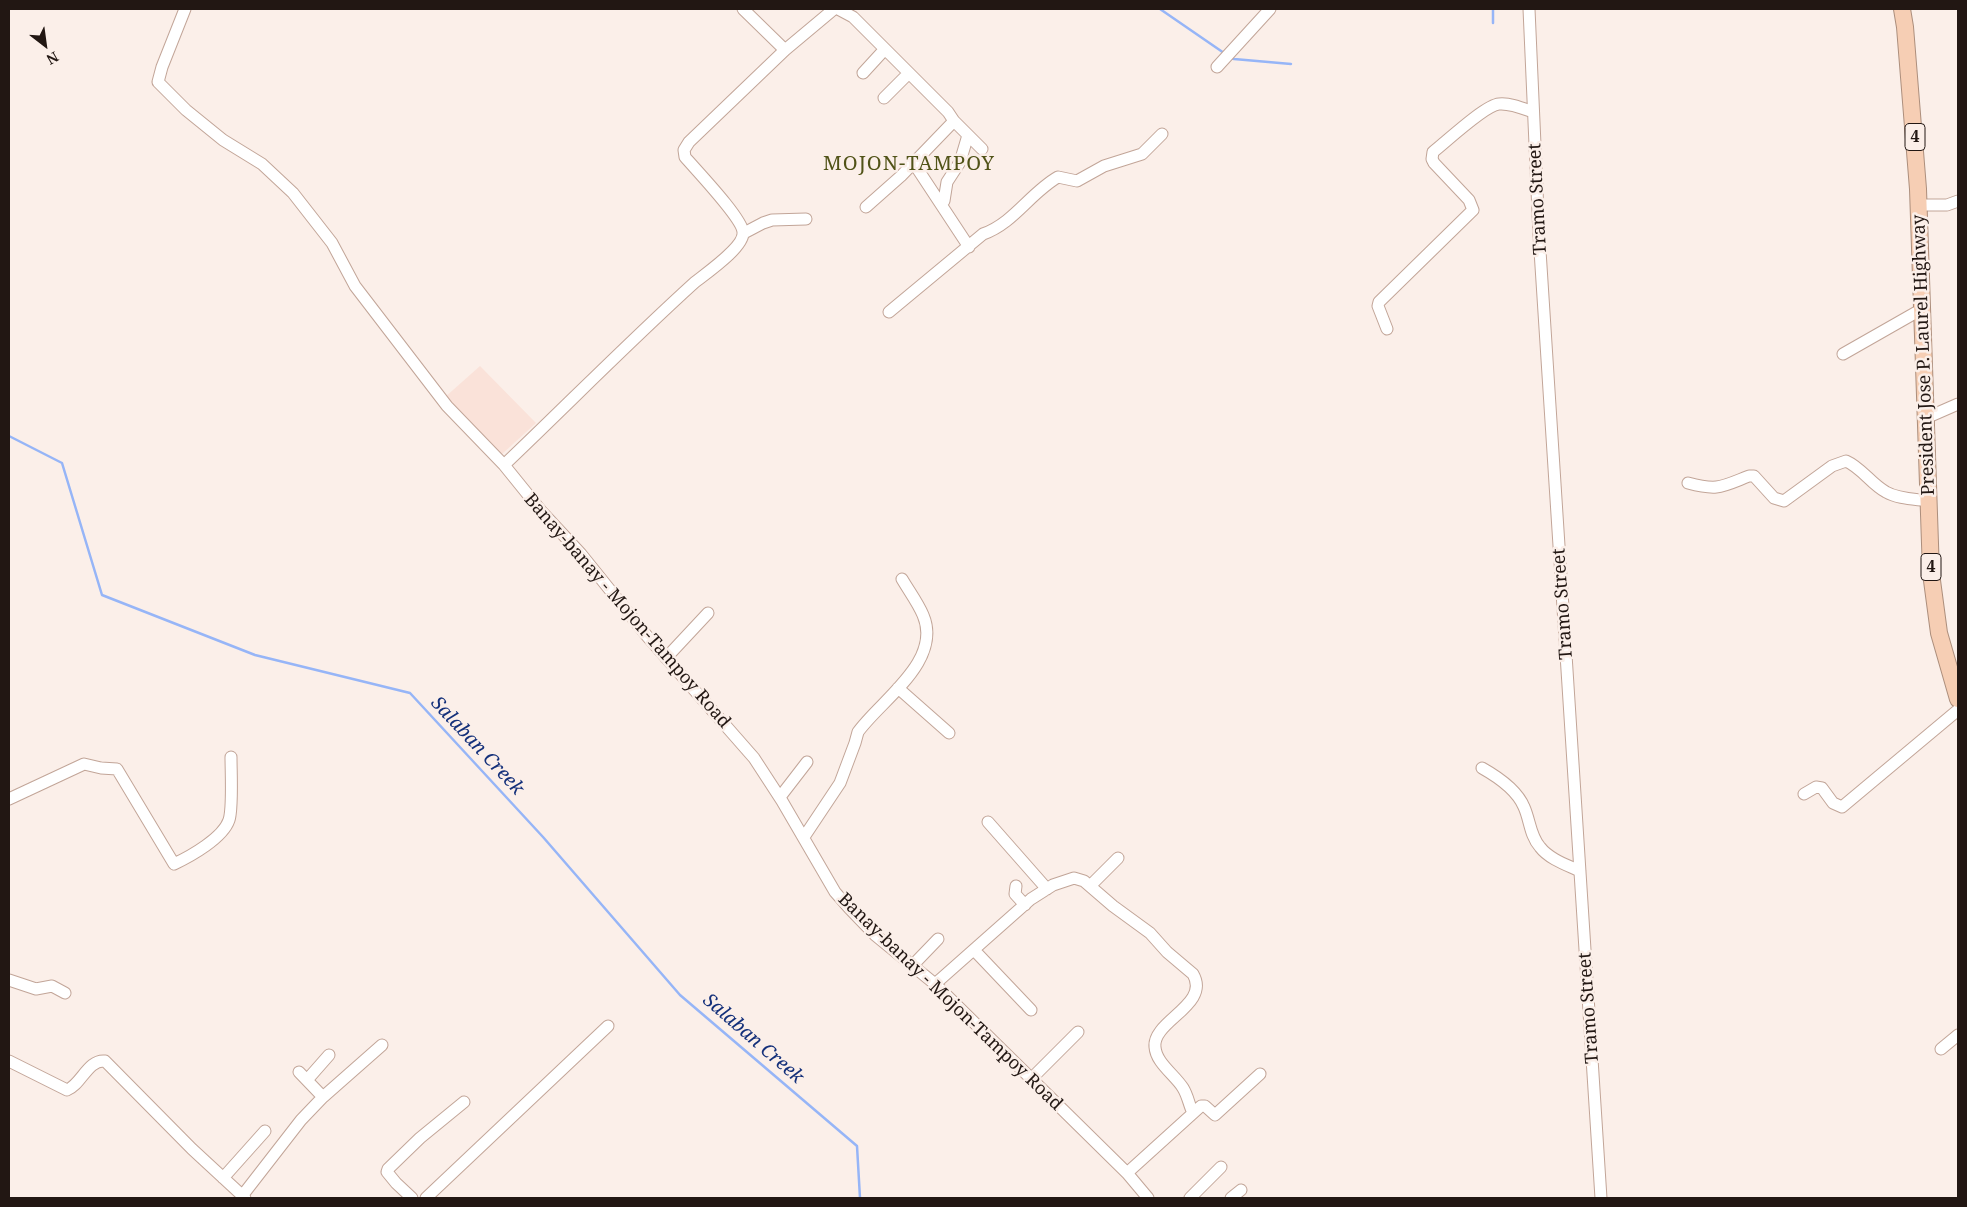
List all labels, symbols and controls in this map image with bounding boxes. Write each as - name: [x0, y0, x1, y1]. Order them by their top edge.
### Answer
- north arrow: [20, 20, 70, 70]
- text: N: [43, 47, 62, 69]
- road number: 4: [1905, 124, 1925, 150]
- street label: Tramo Street: [1524, 143, 1552, 255]
- district label: MOJON-TAMPOY: [822, 152, 996, 176]
- street label: President Jose P. Laurel Highway: [1908, 214, 1940, 496]
- street label: Banay-banay - Mojon-Tampoy Road: [519, 489, 735, 733]
- street label: Tramo Street: [1548, 548, 1578, 660]
- road number: 4: [1921, 554, 1941, 580]
- water label: Salaban Creek: [426, 692, 528, 800]
- street label: Banay-banay - Mojon-Tampoy Road: [833, 889, 1067, 1115]
- street label: Tramo Street: [1574, 952, 1604, 1064]
- water label: Salaban Creek: [698, 989, 808, 1089]

